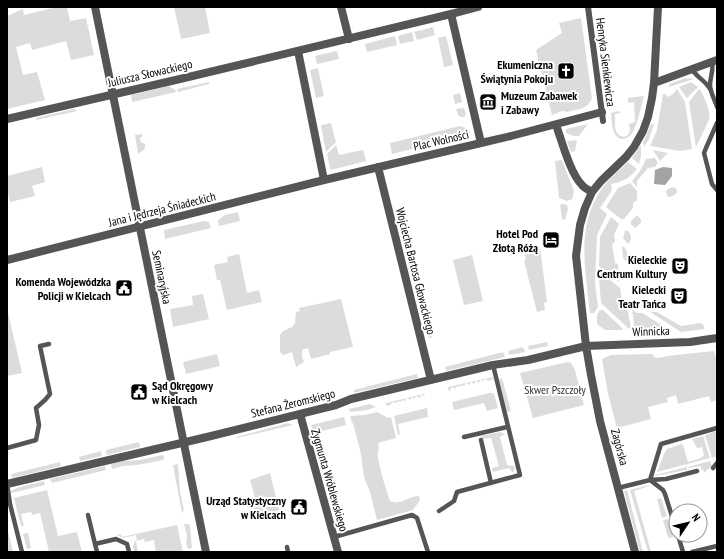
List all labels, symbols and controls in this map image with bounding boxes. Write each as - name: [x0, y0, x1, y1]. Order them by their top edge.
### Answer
- street label: Henryka Sienkiewicza: [593, 17, 619, 108]
- street label: Juliusza Słowackiego: [105, 56, 194, 90]
- place label: Ekumeniczna Świątynia Pokoju: [480, 57, 553, 86]
- church icon: Ekumeniczna Świątynia Pokoju: [556, 61, 576, 81]
- place label: Muzeum Zabawek i Zabawy: [501, 88, 577, 117]
- museum icon: Muzeum Zabawek i Zabawy: [478, 92, 498, 112]
- street label: Plac Wolności: [412, 126, 470, 154]
- street label: Jana i Jędrzeja Śniadeckich: [106, 188, 217, 230]
- street label: Wojciecha Bartosa Głowackiego: [393, 206, 439, 336]
- place label: Hotel Pod Złotą Różą: [493, 226, 538, 255]
- hotel icon: Hotel Pod Złotą Różą: [541, 230, 561, 250]
- street label: Seminaryjska: [149, 249, 175, 305]
- place label: Kieleckie Centrum Kultury: [597, 252, 667, 281]
- theatre icon: Kieleckie Centrum Kultury: [670, 256, 690, 276]
- place label: Komenda Wojewódzka Policji w Kielcach: [15, 274, 111, 303]
- public building icon: Komenda Wojewódzka Policji w Kielcach: [114, 278, 134, 298]
- place label: Kielecki Teatr Tańca: [618, 282, 666, 311]
- theatre icon: Kielecki Teatr Tańca: [669, 286, 689, 306]
- street label: Winnicka: [632, 323, 670, 339]
- place label: Sąd Okręgowy w Kielcach: [151, 378, 213, 407]
- public building icon: Sąd Okręgowy w Kielcach: [129, 382, 149, 402]
- park label: Skwer Pszczoły: [524, 382, 586, 397]
- street label: Stefana Żeromskiego: [249, 385, 337, 421]
- street label: Zygmunta Wróblewskiego: [308, 427, 352, 533]
- street label: Zagórska: [608, 427, 632, 467]
- place label: Urząd Statystyczny w Kielcach: [206, 493, 286, 522]
- public building icon: Urząd Statystyczny w Kielcach: [289, 497, 309, 517]
- north arrow: [668, 503, 708, 543]
- text: N: [689, 511, 704, 524]

